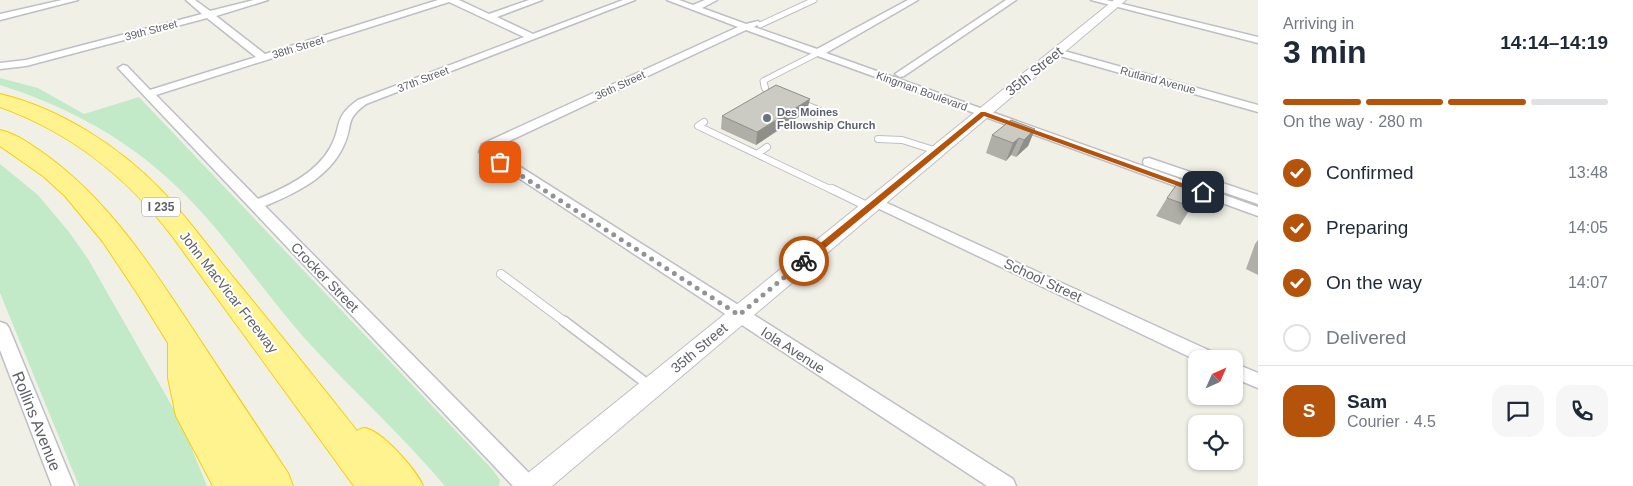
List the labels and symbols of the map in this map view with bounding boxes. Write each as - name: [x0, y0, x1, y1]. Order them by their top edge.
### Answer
- street label: 39th Street: [123, 17, 179, 43]
- street label: 38th Street: [271, 33, 325, 61]
- street label: 35th Street: [1002, 43, 1066, 99]
- street label: 37th Street: [396, 64, 450, 94]
- street label: Rutland Avenue: [1119, 64, 1197, 96]
- street label: 36th Street: [593, 68, 647, 102]
- street label: Kingman Boulevard: [875, 69, 969, 113]
- place label: Des Moines Fellowship Church: [777, 106, 876, 131]
- marker: Des Moines Fellowship Church: [761, 112, 773, 124]
- pin: [479, 141, 521, 183]
- pin: [1182, 171, 1224, 213]
- road number: I 235: [142, 198, 180, 216]
- street label: John MacVicar Freeway: [177, 228, 281, 356]
- courier: [779, 236, 829, 286]
- street label: Crocker Street: [288, 239, 362, 315]
- street label: School Street: [1002, 255, 1085, 305]
- street label: 35th Street: [668, 320, 730, 376]
- street label: Iola Avenue: [758, 323, 828, 377]
- north arrow: [1188, 350, 1242, 405]
- street label: Rollins Avenue: [9, 369, 64, 473]

